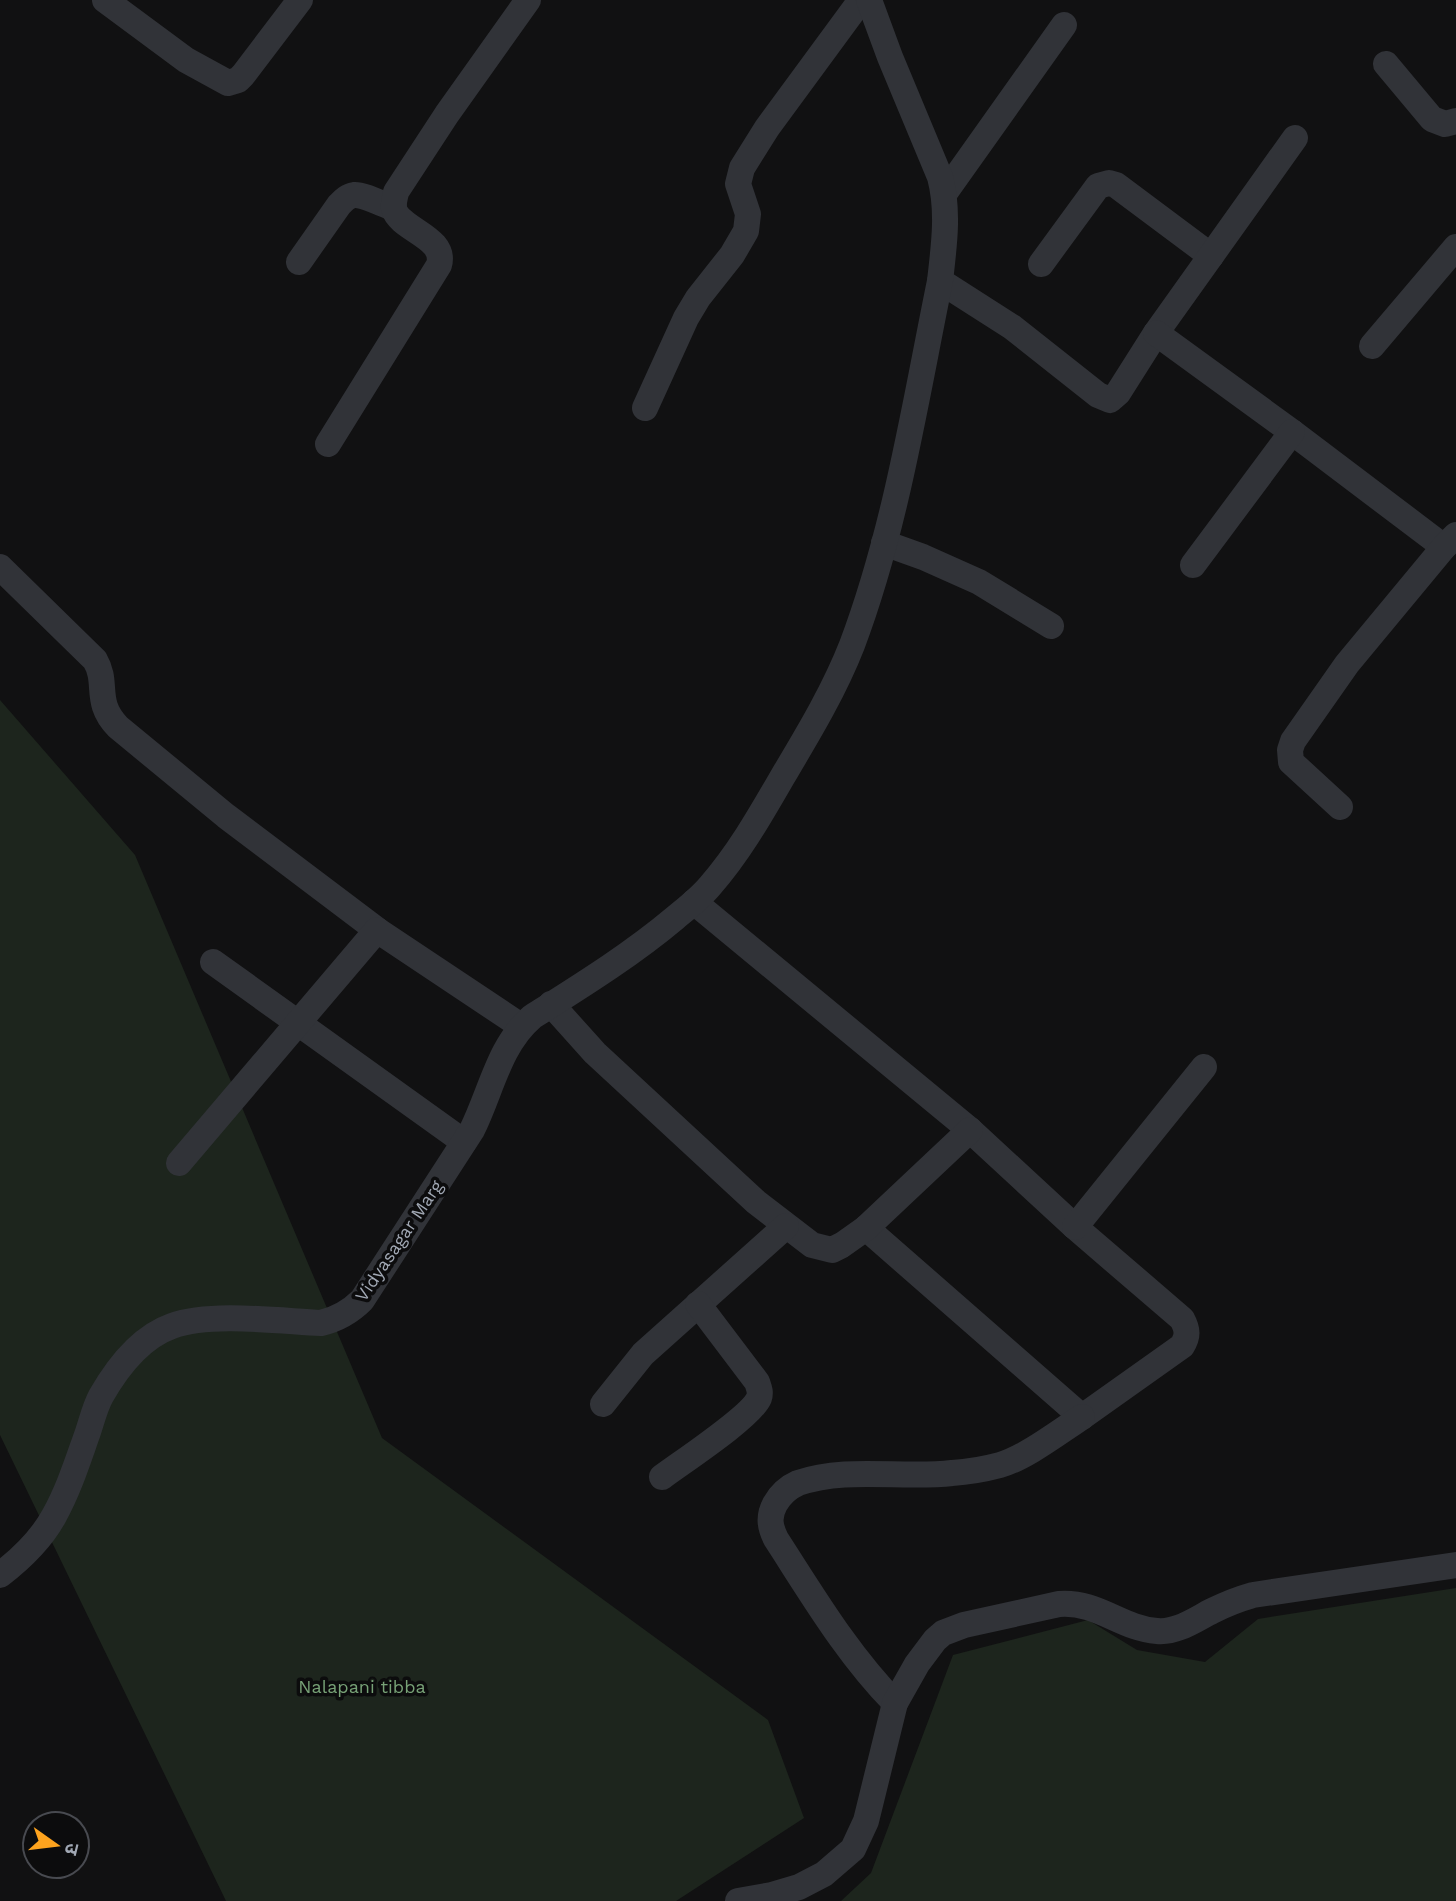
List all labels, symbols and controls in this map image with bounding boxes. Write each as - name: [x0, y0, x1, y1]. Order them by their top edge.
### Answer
- street label: Vidyasagar Marg: [350, 1176, 447, 1305]
- park label: Nalapani tibba: [298, 1676, 426, 1697]
- north arrow: [21, 1810, 91, 1880]
- text: उ: [59, 1841, 85, 1858]

